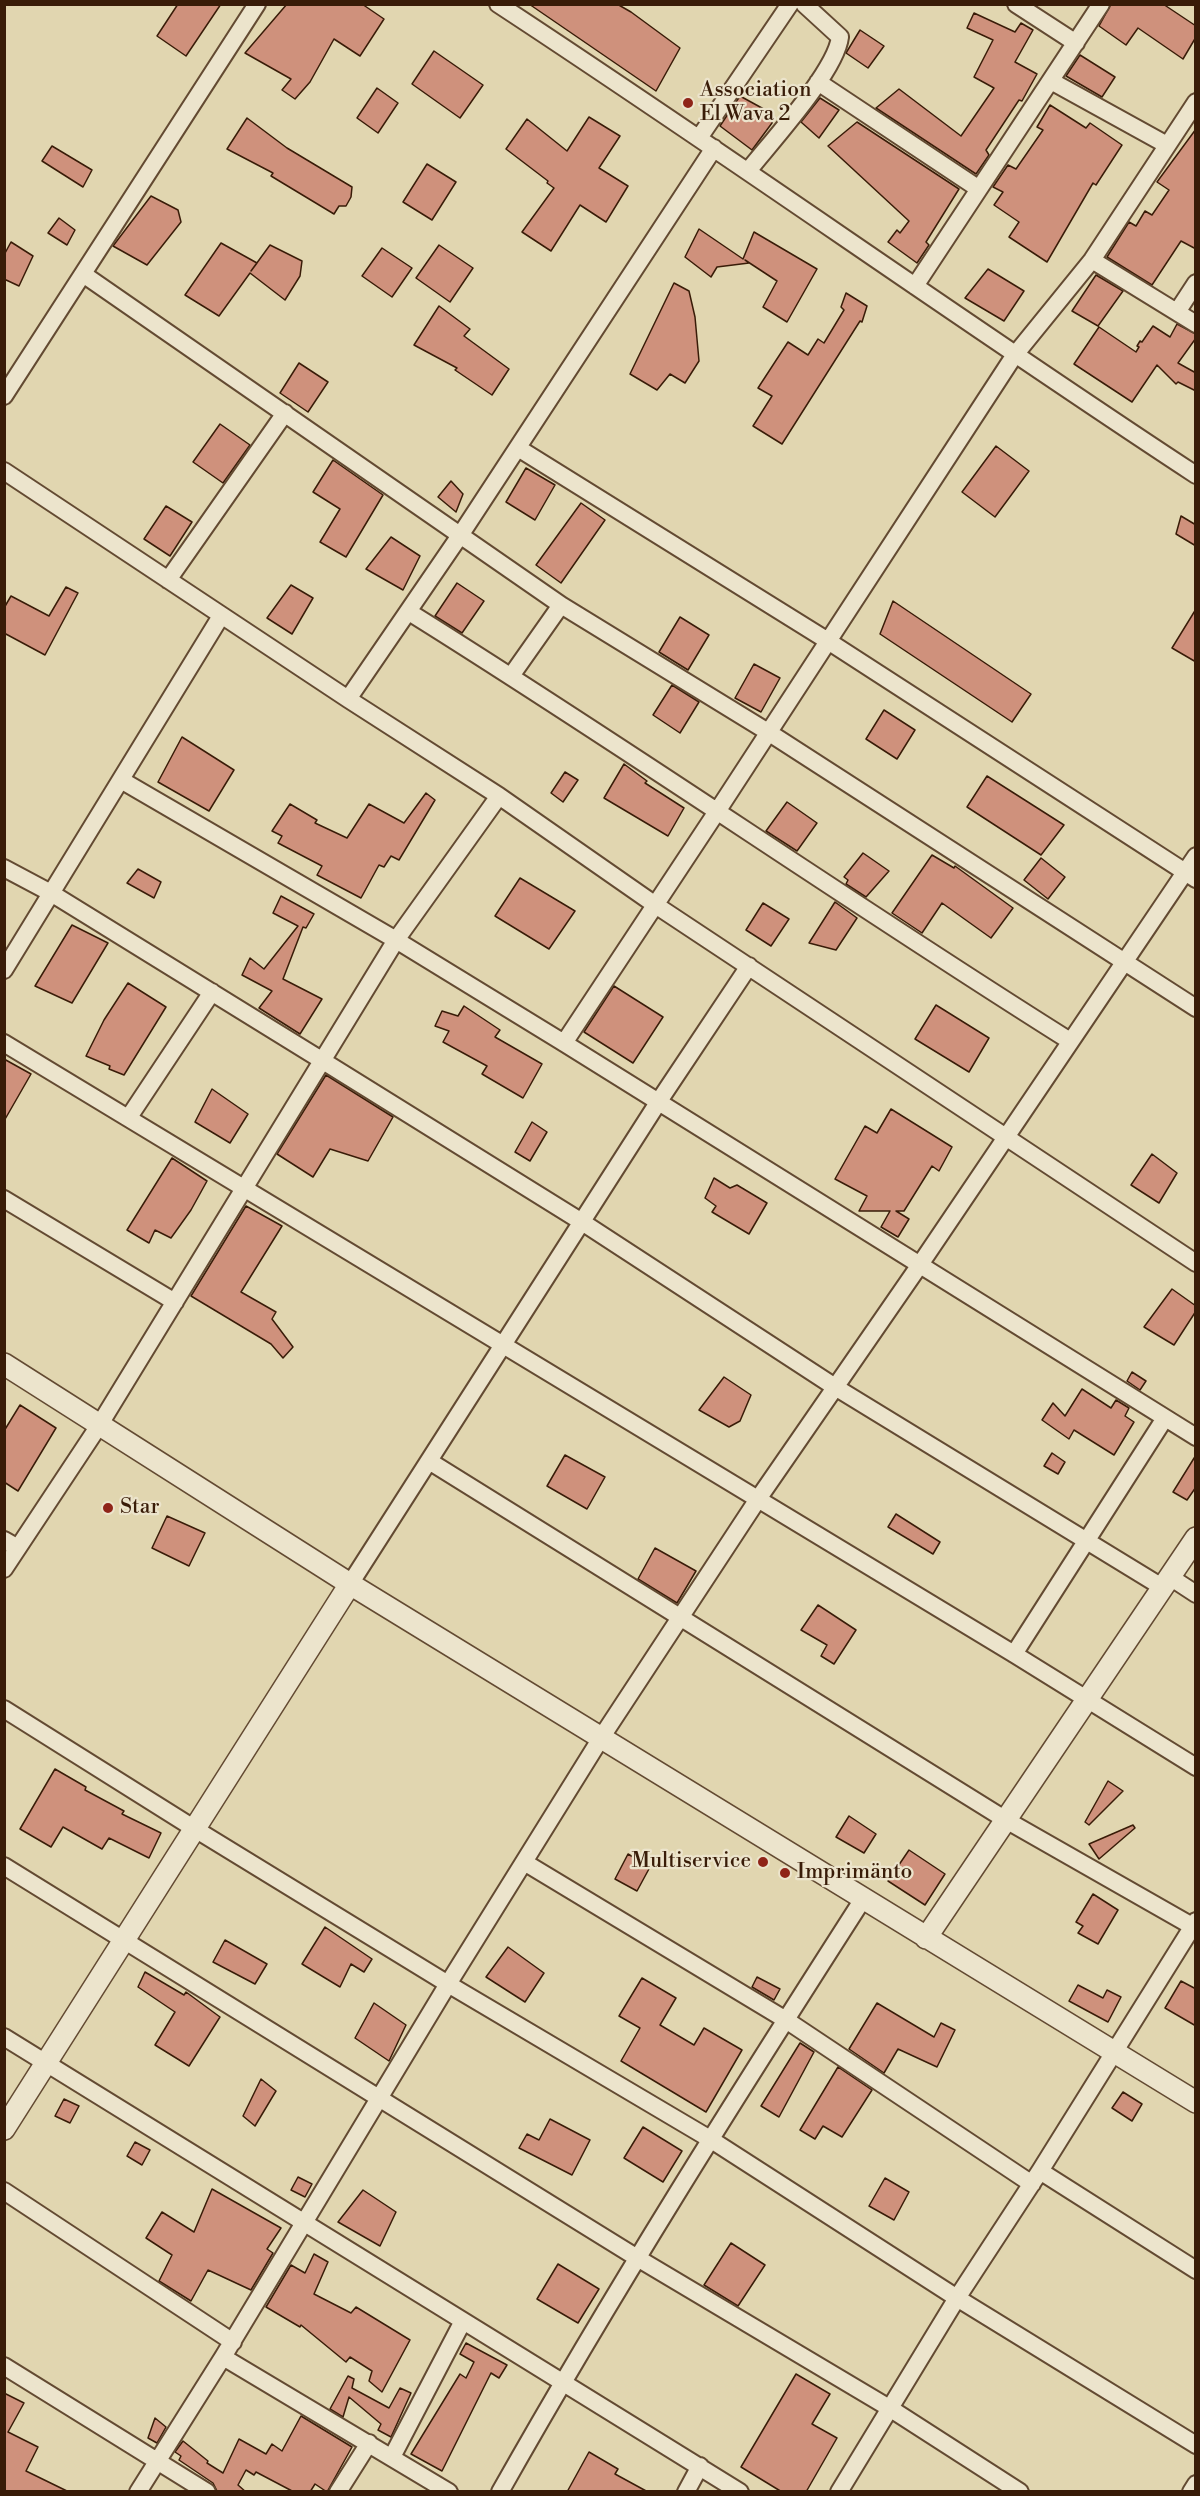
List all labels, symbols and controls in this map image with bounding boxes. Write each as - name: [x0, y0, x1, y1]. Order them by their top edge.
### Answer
- place label: Association El Wava 2: [700, 78, 811, 128]
- marker: Association El Wava 2: [681, 96, 695, 110]
- place label: Star: [120, 1495, 160, 1521]
- marker: Star: [101, 1501, 115, 1515]
- place label: Multiservice: [632, 1849, 751, 1875]
- marker: Multiservice: [756, 1855, 770, 1869]
- place label: Imprimänto: [797, 1860, 912, 1886]
- marker: Imprimänto: [778, 1866, 792, 1880]

